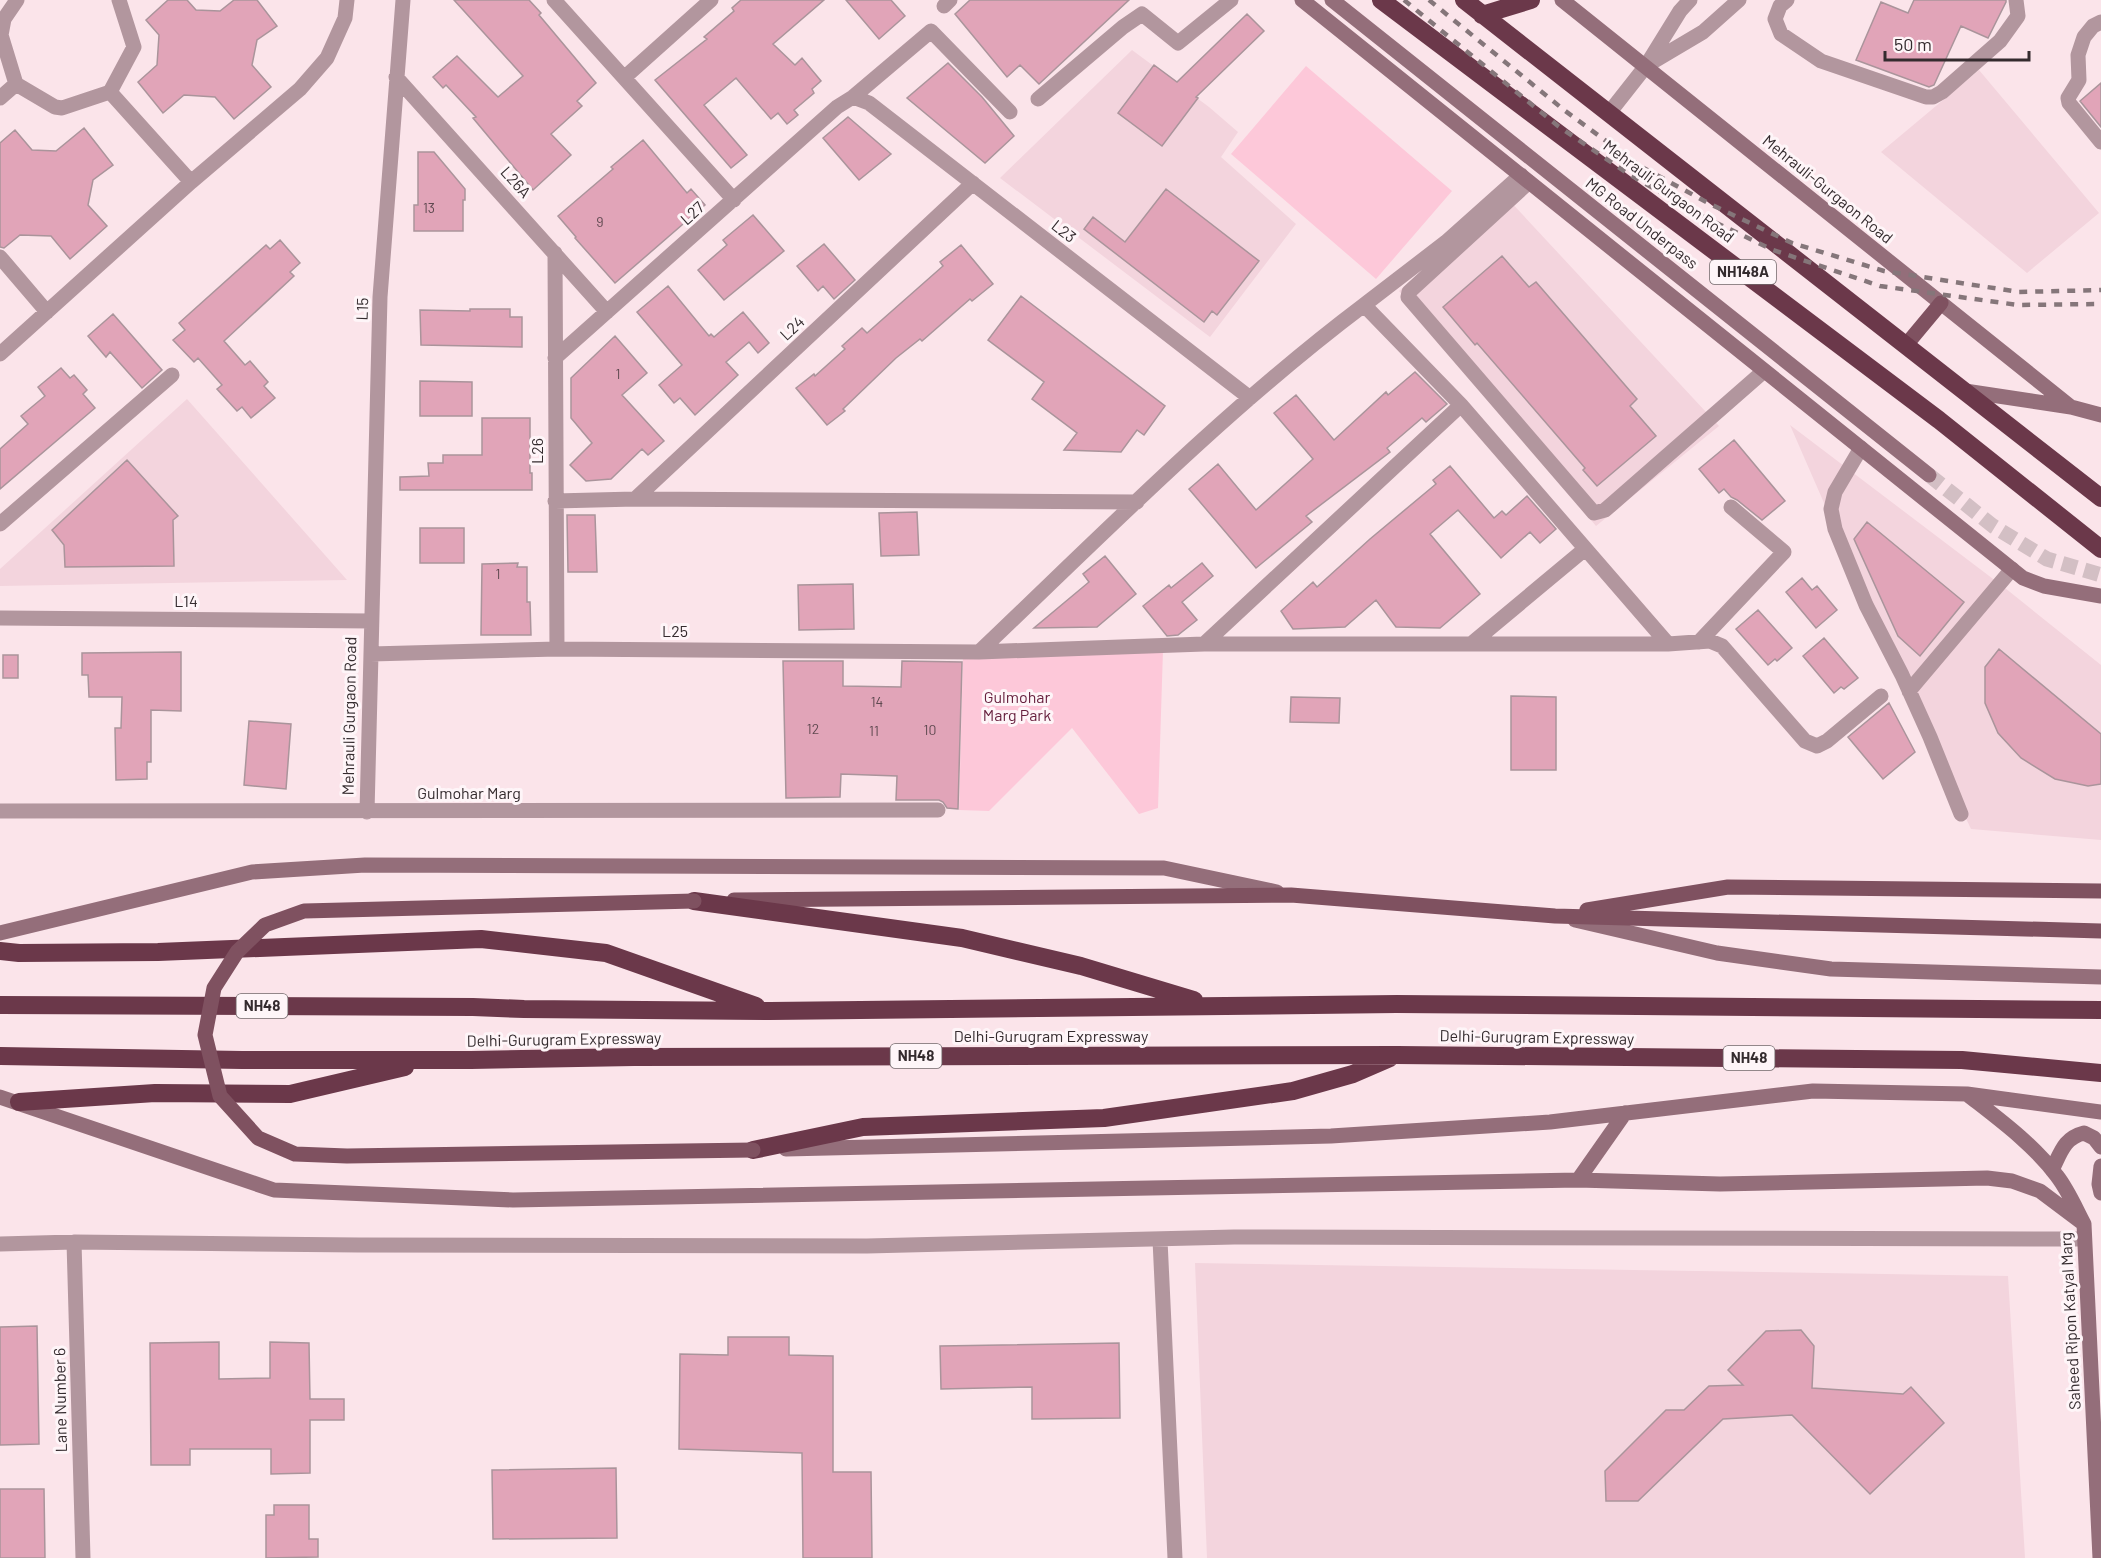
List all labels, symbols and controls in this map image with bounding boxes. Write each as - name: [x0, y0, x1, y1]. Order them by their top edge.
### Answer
- scale bar: [1885, 24, 2029, 62]
- text: 50 m: [1894, 33, 1932, 55]
- street label: Mehrauli-Gurgaon Road: [1759, 130, 1897, 247]
- street label: Mehrauli Gurgaon Road: [1600, 135, 1738, 246]
- street label: L26A: [497, 162, 536, 201]
- street label: MG Road Underpass: [1582, 173, 1702, 272]
- street label: L27: [676, 197, 708, 228]
- house number: 13: [423, 199, 435, 216]
- house number: 9: [596, 213, 604, 230]
- street label: L23: [1048, 215, 1080, 246]
- road number: NH148A: [1710, 260, 1776, 284]
- street label: L15: [352, 297, 371, 321]
- street label: L24: [775, 312, 808, 344]
- house number: 1: [616, 365, 620, 382]
- street label: L26: [527, 438, 546, 464]
- house number: 1: [496, 565, 500, 582]
- street label: L14: [174, 591, 198, 610]
- street label: L25: [662, 621, 688, 640]
- street label: Mehrauli Gurgaon Road: [338, 636, 359, 796]
- park label: Gulmohar Marg Park: [983, 687, 1051, 724]
- house number: 14: [871, 693, 883, 710]
- house number: 12: [807, 720, 819, 737]
- house number: 10: [924, 721, 936, 738]
- house number: 11: [869, 722, 879, 739]
- street label: Gulmohar Marg: [417, 783, 521, 802]
- road number: NH48: [236, 994, 288, 1018]
- street label: Delhi-Gurugram Expressway: [1440, 1025, 1635, 1048]
- street label: Delhi-Gurugram Expressway: [954, 1026, 1149, 1045]
- street label: Delhi-Gurugram Expressway: [467, 1027, 662, 1050]
- road number: NH48: [890, 1044, 942, 1068]
- road number: NH48: [1724, 1046, 1774, 1070]
- street label: Saheed Ripon Katyal Marg: [2055, 1232, 2084, 1410]
- street label: Lane Number 6: [49, 1348, 70, 1452]

